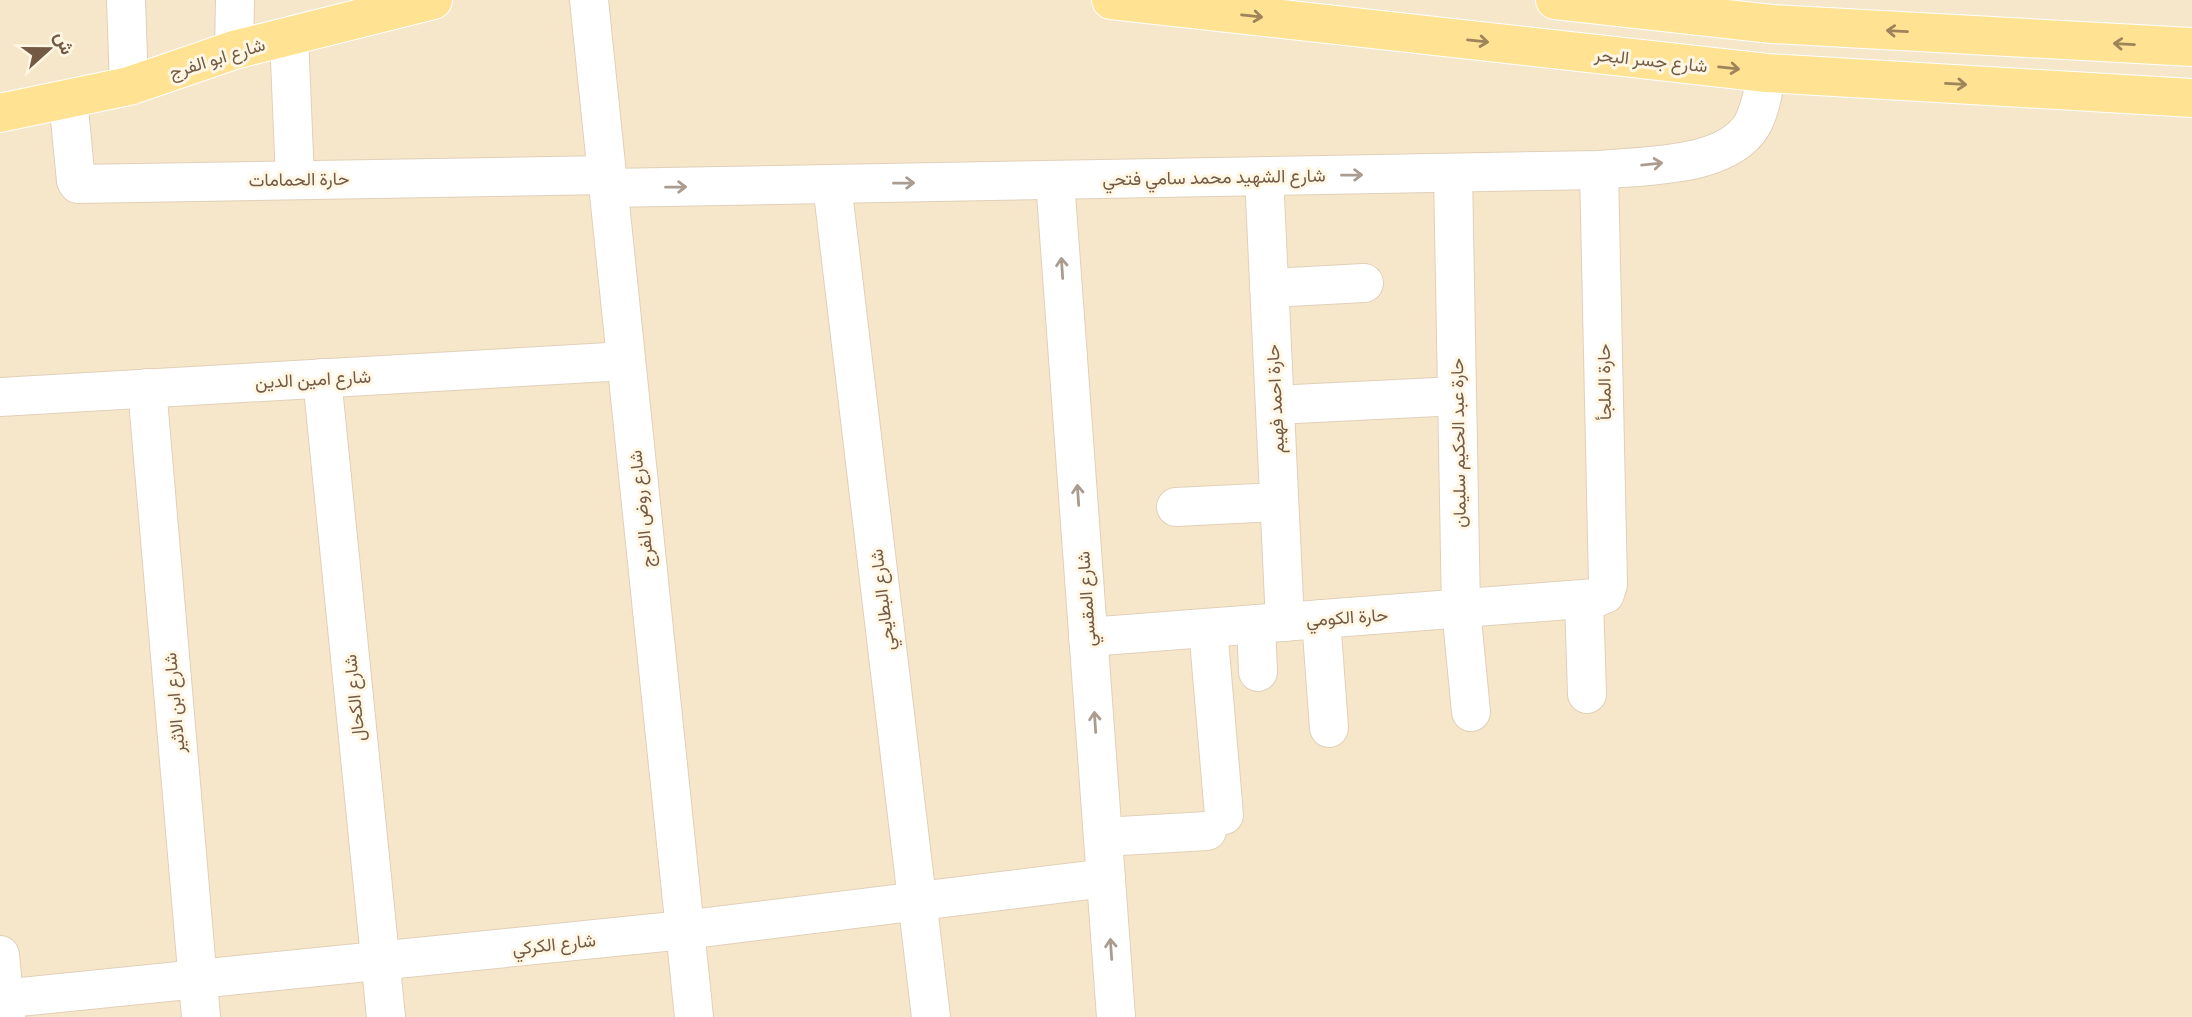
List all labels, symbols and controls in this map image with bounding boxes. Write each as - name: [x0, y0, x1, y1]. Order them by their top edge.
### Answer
- one-way arrow: [1240, 9, 1263, 22]
- north arrow: [14, 14, 84, 84]
- one-way arrow: [1886, 24, 1908, 37]
- text: ش: [50, 28, 79, 58]
- street label: شارع ابو الفرج: [166, 33, 268, 84]
- one-way arrow: [1466, 34, 1489, 47]
- one-way arrow: [2113, 37, 2136, 50]
- street label: شارع جسر البحر: [1592, 44, 1709, 78]
- one-way arrow: [1717, 62, 1740, 75]
- one-way arrow: [1944, 78, 1966, 91]
- one-way arrow: [1640, 158, 1663, 171]
- street label: شارع الشهيد محمد سامي فتحي: [1102, 165, 1326, 194]
- street label: حارة الحمامات: [248, 168, 350, 191]
- one-way arrow: [1340, 168, 1363, 181]
- one-way arrow: [892, 176, 915, 190]
- one-way arrow: [664, 180, 687, 194]
- one-way arrow: [1055, 257, 1068, 280]
- street label: حارة احمد فهيم: [1262, 344, 1290, 454]
- street label: حارة الملجأ: [1593, 344, 1616, 420]
- street label: حارة عبد الحكيم سليمان: [1446, 358, 1472, 528]
- street label: شارع امين الدين: [254, 365, 372, 395]
- street label: شارع روض الفرج: [624, 449, 660, 569]
- one-way arrow: [1071, 484, 1084, 507]
- street label: شارع البطايحي: [865, 547, 904, 652]
- street label: شارع المقسي: [1072, 550, 1105, 648]
- street label: حارة الكومي: [1305, 604, 1389, 635]
- street label: شارع ابن الاثير: [159, 652, 191, 755]
- street label: شارع الكحال: [339, 653, 371, 743]
- one-way arrow: [1088, 711, 1101, 734]
- street label: شارع الكركي: [511, 929, 597, 964]
- one-way arrow: [1104, 938, 1117, 961]

